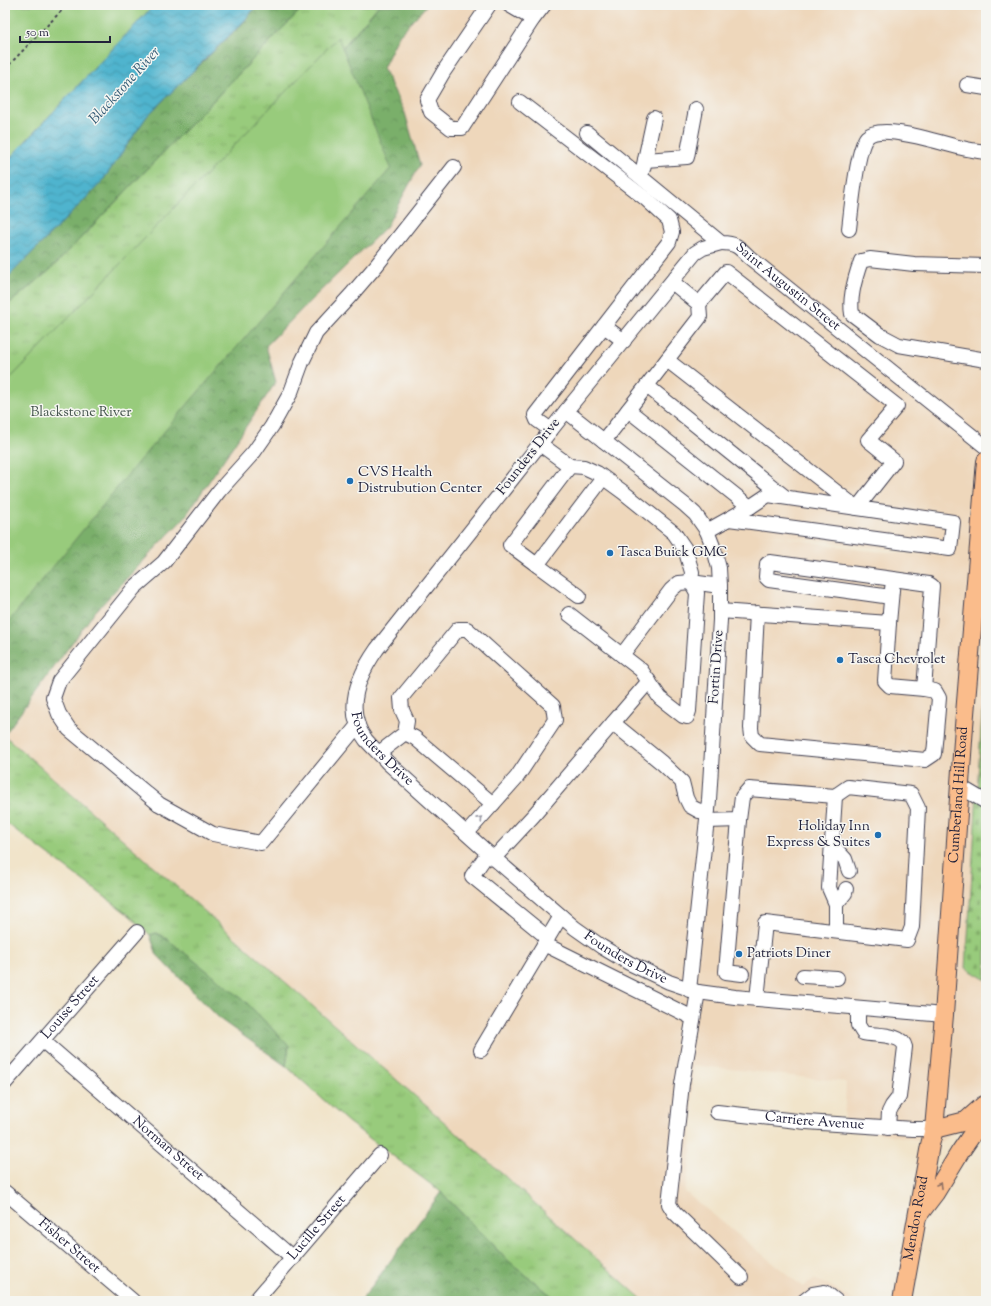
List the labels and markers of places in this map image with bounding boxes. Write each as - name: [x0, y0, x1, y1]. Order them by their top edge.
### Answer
- place label: CVS Health Distrubution Center: [358, 463, 483, 499]
- marker: CVS Health Distrubution Center: [345, 476, 355, 486]
- place label: Tasca Buick GMC: [618, 543, 727, 563]
- marker: Tasca Buick GMC: [605, 548, 615, 558]
- place label: Tasca Chevrolet: [848, 650, 945, 670]
- marker: Tasca Chevrolet: [835, 655, 845, 665]
- place label: Holiday Inn Express & Suites: [767, 817, 870, 853]
- marker: Holiday Inn Express & Suites: [873, 830, 883, 840]
- place label: Patriots Diner: [747, 944, 832, 964]
- marker: Patriots Diner: [734, 949, 744, 959]

